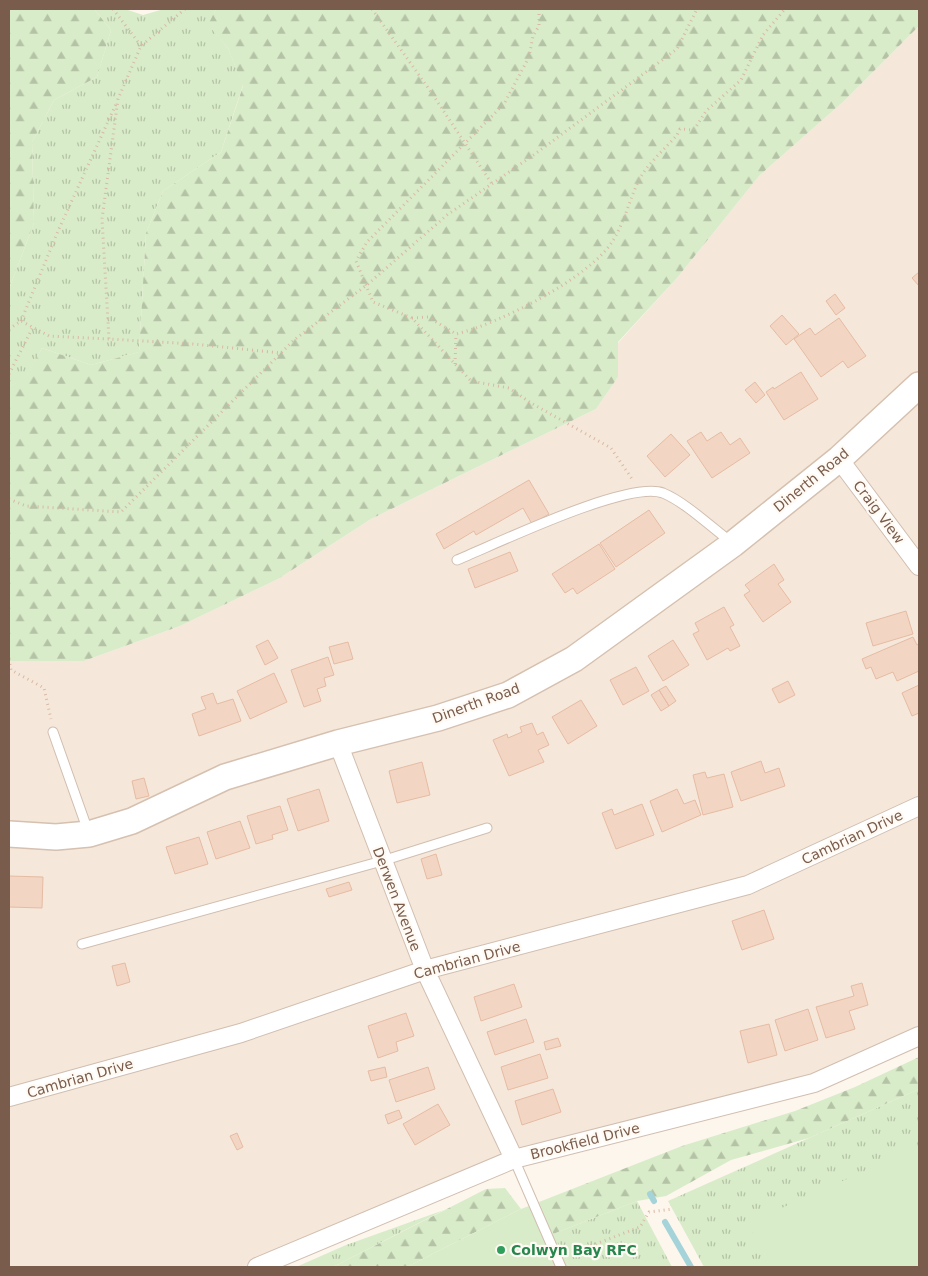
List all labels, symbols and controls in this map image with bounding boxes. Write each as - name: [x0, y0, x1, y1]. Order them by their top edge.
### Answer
- street label: Dinerth Road: [770, 445, 852, 515]
- street label: Craig View: [850, 477, 908, 547]
- street label: Dinerth Road: [430, 680, 522, 726]
- street label: Cambrian Drive: [799, 807, 905, 867]
- street label: Derwen Avenue: [370, 845, 424, 953]
- street label: Cambrian Drive: [412, 938, 522, 982]
- street label: Cambrian Drive: [25, 1055, 135, 1101]
- street label: Brookfield Drive: [529, 1120, 641, 1162]
- place label: Colwyn Bay RFC: [511, 1242, 637, 1258]
- marker: Colwyn Bay RFC: [495, 1244, 507, 1256]

